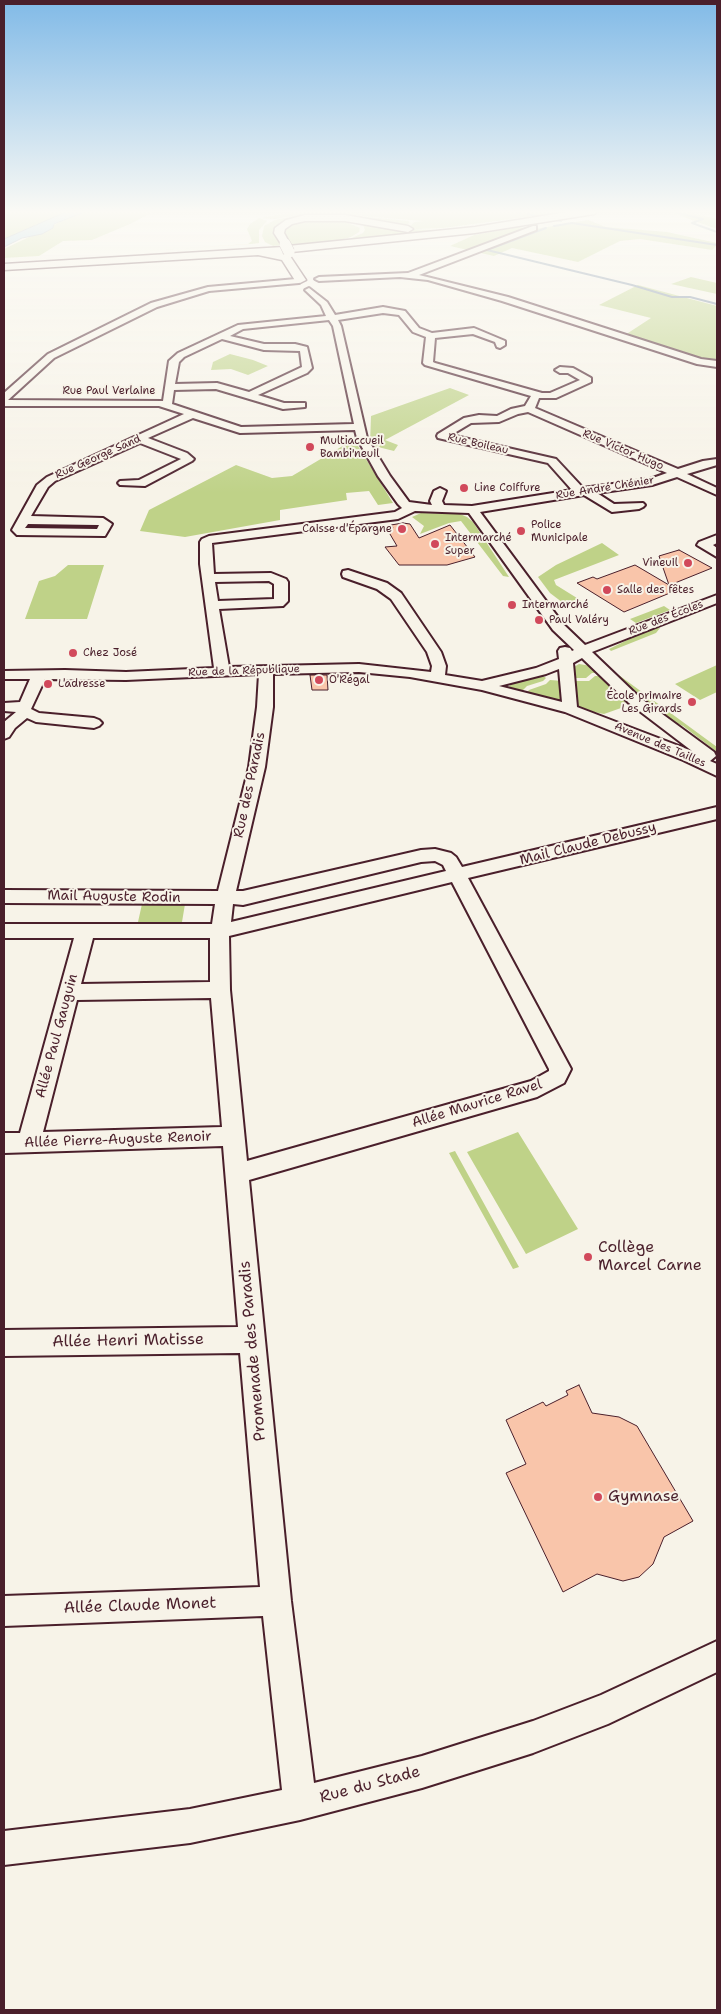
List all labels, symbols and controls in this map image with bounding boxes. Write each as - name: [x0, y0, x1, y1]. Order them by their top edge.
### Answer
- street label: Rue Paul Verlaine: [62, 384, 156, 398]
- street label: Rue Victor Hugo: [580, 427, 666, 473]
- street label: Rue Boileau: [446, 431, 510, 457]
- street label: Rue George Sand: [53, 432, 143, 482]
- place label: Multiaccueil Bambi'neuil: [320, 434, 384, 460]
- marker: Multiaccueil Bambi'neuil: [304, 441, 316, 453]
- street label: Rue André Chénier: [555, 474, 655, 502]
- place label: Line Coiffure: [474, 481, 540, 495]
- marker: Line Coiffure: [458, 482, 470, 494]
- place label: Police Municipale: [531, 518, 588, 544]
- place label: Caisse d'Épargne: [302, 522, 392, 536]
- marker: Caisse d'Épargne: [396, 523, 408, 535]
- marker: Police Municipale: [515, 525, 527, 537]
- place label: Intermarché Super: [445, 531, 512, 557]
- marker: Intermarché Super: [429, 538, 441, 550]
- place label: Vineuil: [642, 556, 678, 570]
- marker: Vineuil: [682, 557, 694, 569]
- place label: Salle des fêtes: [617, 583, 694, 597]
- marker: Salle des fêtes: [601, 584, 613, 596]
- place label: Intermarché: [522, 598, 589, 612]
- street label: Rue des Écoles: [627, 598, 705, 638]
- marker: Intermarché: [506, 599, 518, 611]
- place label: Paul Valéry: [549, 613, 609, 627]
- marker: Paul Valéry: [533, 614, 545, 626]
- place label: Chez José: [83, 646, 137, 660]
- marker: Chez José: [67, 647, 79, 659]
- street label: Rue de la République: [188, 662, 300, 680]
- place label: O'Régal: [329, 673, 370, 687]
- marker: O'Régal: [313, 674, 325, 686]
- place label: L'adresse: [58, 677, 105, 691]
- marker: L'adresse: [42, 678, 54, 690]
- place label: École primaire Les Girards: [606, 689, 682, 715]
- marker: École primaire Les Girards: [686, 696, 698, 708]
- street label: Avenue des Tailles: [612, 720, 708, 770]
- street label: Rue des Paradis: [231, 731, 269, 839]
- street label: Mail Claude Debussy: [518, 819, 658, 869]
- street label: Mail Auguste Rodin: [47, 887, 181, 907]
- street label: Allée Paul Gauguin: [32, 972, 82, 1100]
- street label: Allée Maurice Ravel: [410, 1076, 544, 1132]
- street label: Allée Pierre-Auguste Renoir: [24, 1128, 212, 1152]
- place label: Collège Marcel Carne: [598, 1238, 702, 1276]
- marker: Collège Marcel Carne: [582, 1251, 594, 1263]
- street label: Promenade des Paradis: [236, 1260, 270, 1442]
- street label: Allée Henri Matisse: [52, 1330, 204, 1352]
- place label: Gymnase: [608, 1487, 679, 1507]
- marker: Gymnase: [592, 1491, 604, 1503]
- street label: Allée Claude Monet: [63, 1594, 217, 1618]
- street label: Rue du Stade: [318, 1762, 422, 1808]

